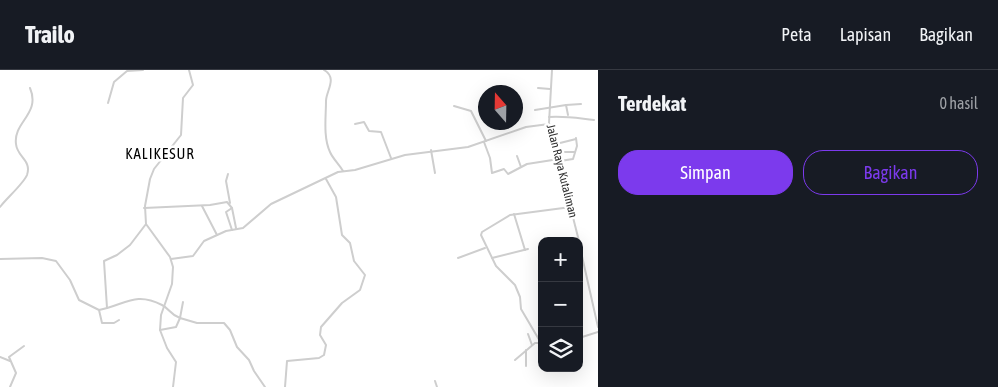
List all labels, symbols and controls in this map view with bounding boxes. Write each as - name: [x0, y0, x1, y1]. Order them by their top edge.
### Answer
- text: Trailo: [25, 21, 75, 48]
- text: Peta: [781, 24, 812, 45]
- text: Lapisan: [840, 24, 891, 45]
- text: Bagikan: [919, 24, 973, 45]
- north arrow: [478, 85, 523, 130]
- text: Terdekat: [618, 91, 686, 115]
- text: 0 hasil: [940, 94, 978, 112]
- street label: Jalan Raya Kutaliman: [544, 123, 580, 219]
- district label: KALIKESUR: [125, 145, 195, 162]
- button: Simpan: [618, 150, 793, 195]
- button: Bagikan: [803, 150, 978, 195]
- map controls: [538, 237, 583, 372]
- button: +: [538, 237, 583, 282]
- button: −: [538, 282, 583, 327]
- button: layers: [538, 327, 583, 372]

